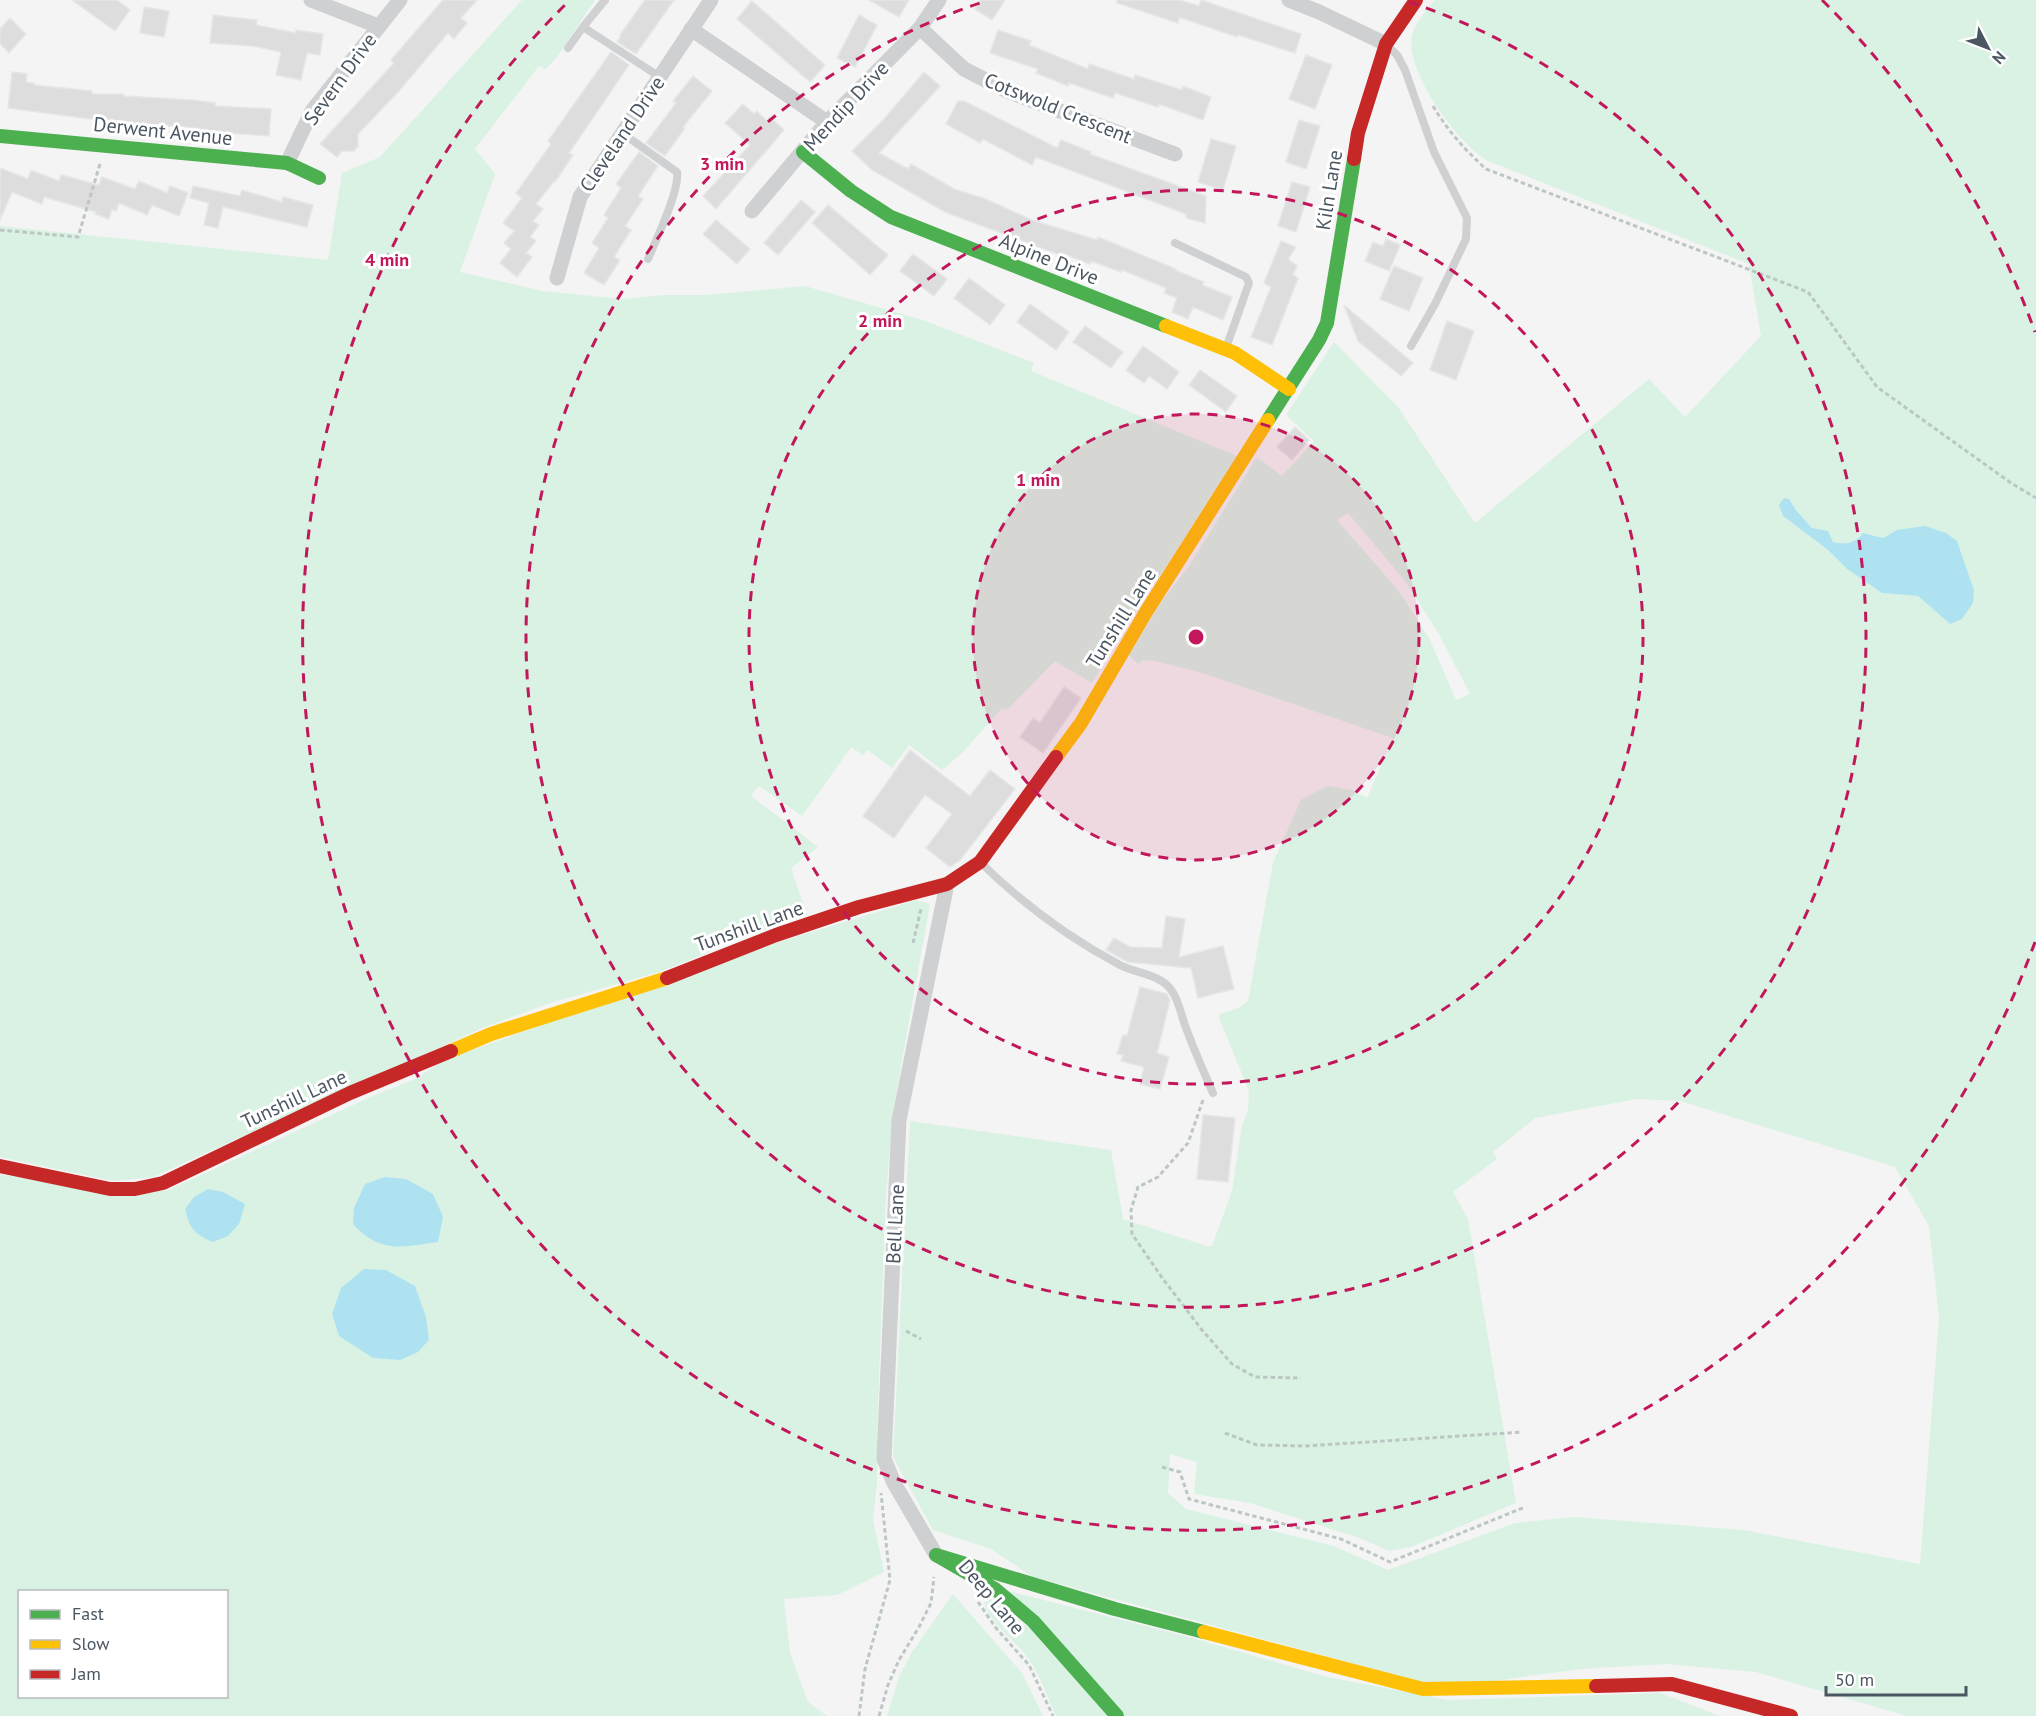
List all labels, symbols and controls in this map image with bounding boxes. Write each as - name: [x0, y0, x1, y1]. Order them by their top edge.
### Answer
- north arrow: [1958, 18, 2018, 78]
- street label: Severn Drive: [298, 28, 382, 130]
- text: N: [1988, 47, 2010, 69]
- street label: Mendip Drive: [798, 55, 894, 157]
- street label: Cotswold Crescent: [980, 67, 1136, 149]
- street label: Cleveland Drive: [574, 71, 670, 197]
- street label: Derwent Avenue: [92, 111, 234, 151]
- street label: Kiln Lane: [1310, 148, 1348, 232]
- text: 3 min: [700, 152, 744, 175]
- street label: Alpine Drive: [995, 227, 1103, 291]
- text: 4 min: [365, 248, 409, 271]
- text: 2 min: [858, 309, 902, 332]
- text: 1 min: [1016, 468, 1060, 491]
- street label: Tunshill Lane: [1080, 563, 1162, 673]
- centre of rings: [1186, 627, 1206, 647]
- street label: Tunshill Lane: [691, 894, 807, 958]
- street label: Tunshill Lane: [237, 1063, 351, 1135]
- street label: Bell Lane: [880, 1183, 910, 1265]
- street label: Deep Lane: [953, 1554, 1031, 1640]
- legend: [18, 1590, 228, 1698]
- text: Fast: [72, 1602, 104, 1625]
- text: Slow: [72, 1632, 110, 1655]
- scale bar: [1826, 1659, 1966, 1697]
- text: Jam: [71, 1662, 101, 1685]
- text: 50 m: [1835, 1668, 1874, 1691]

